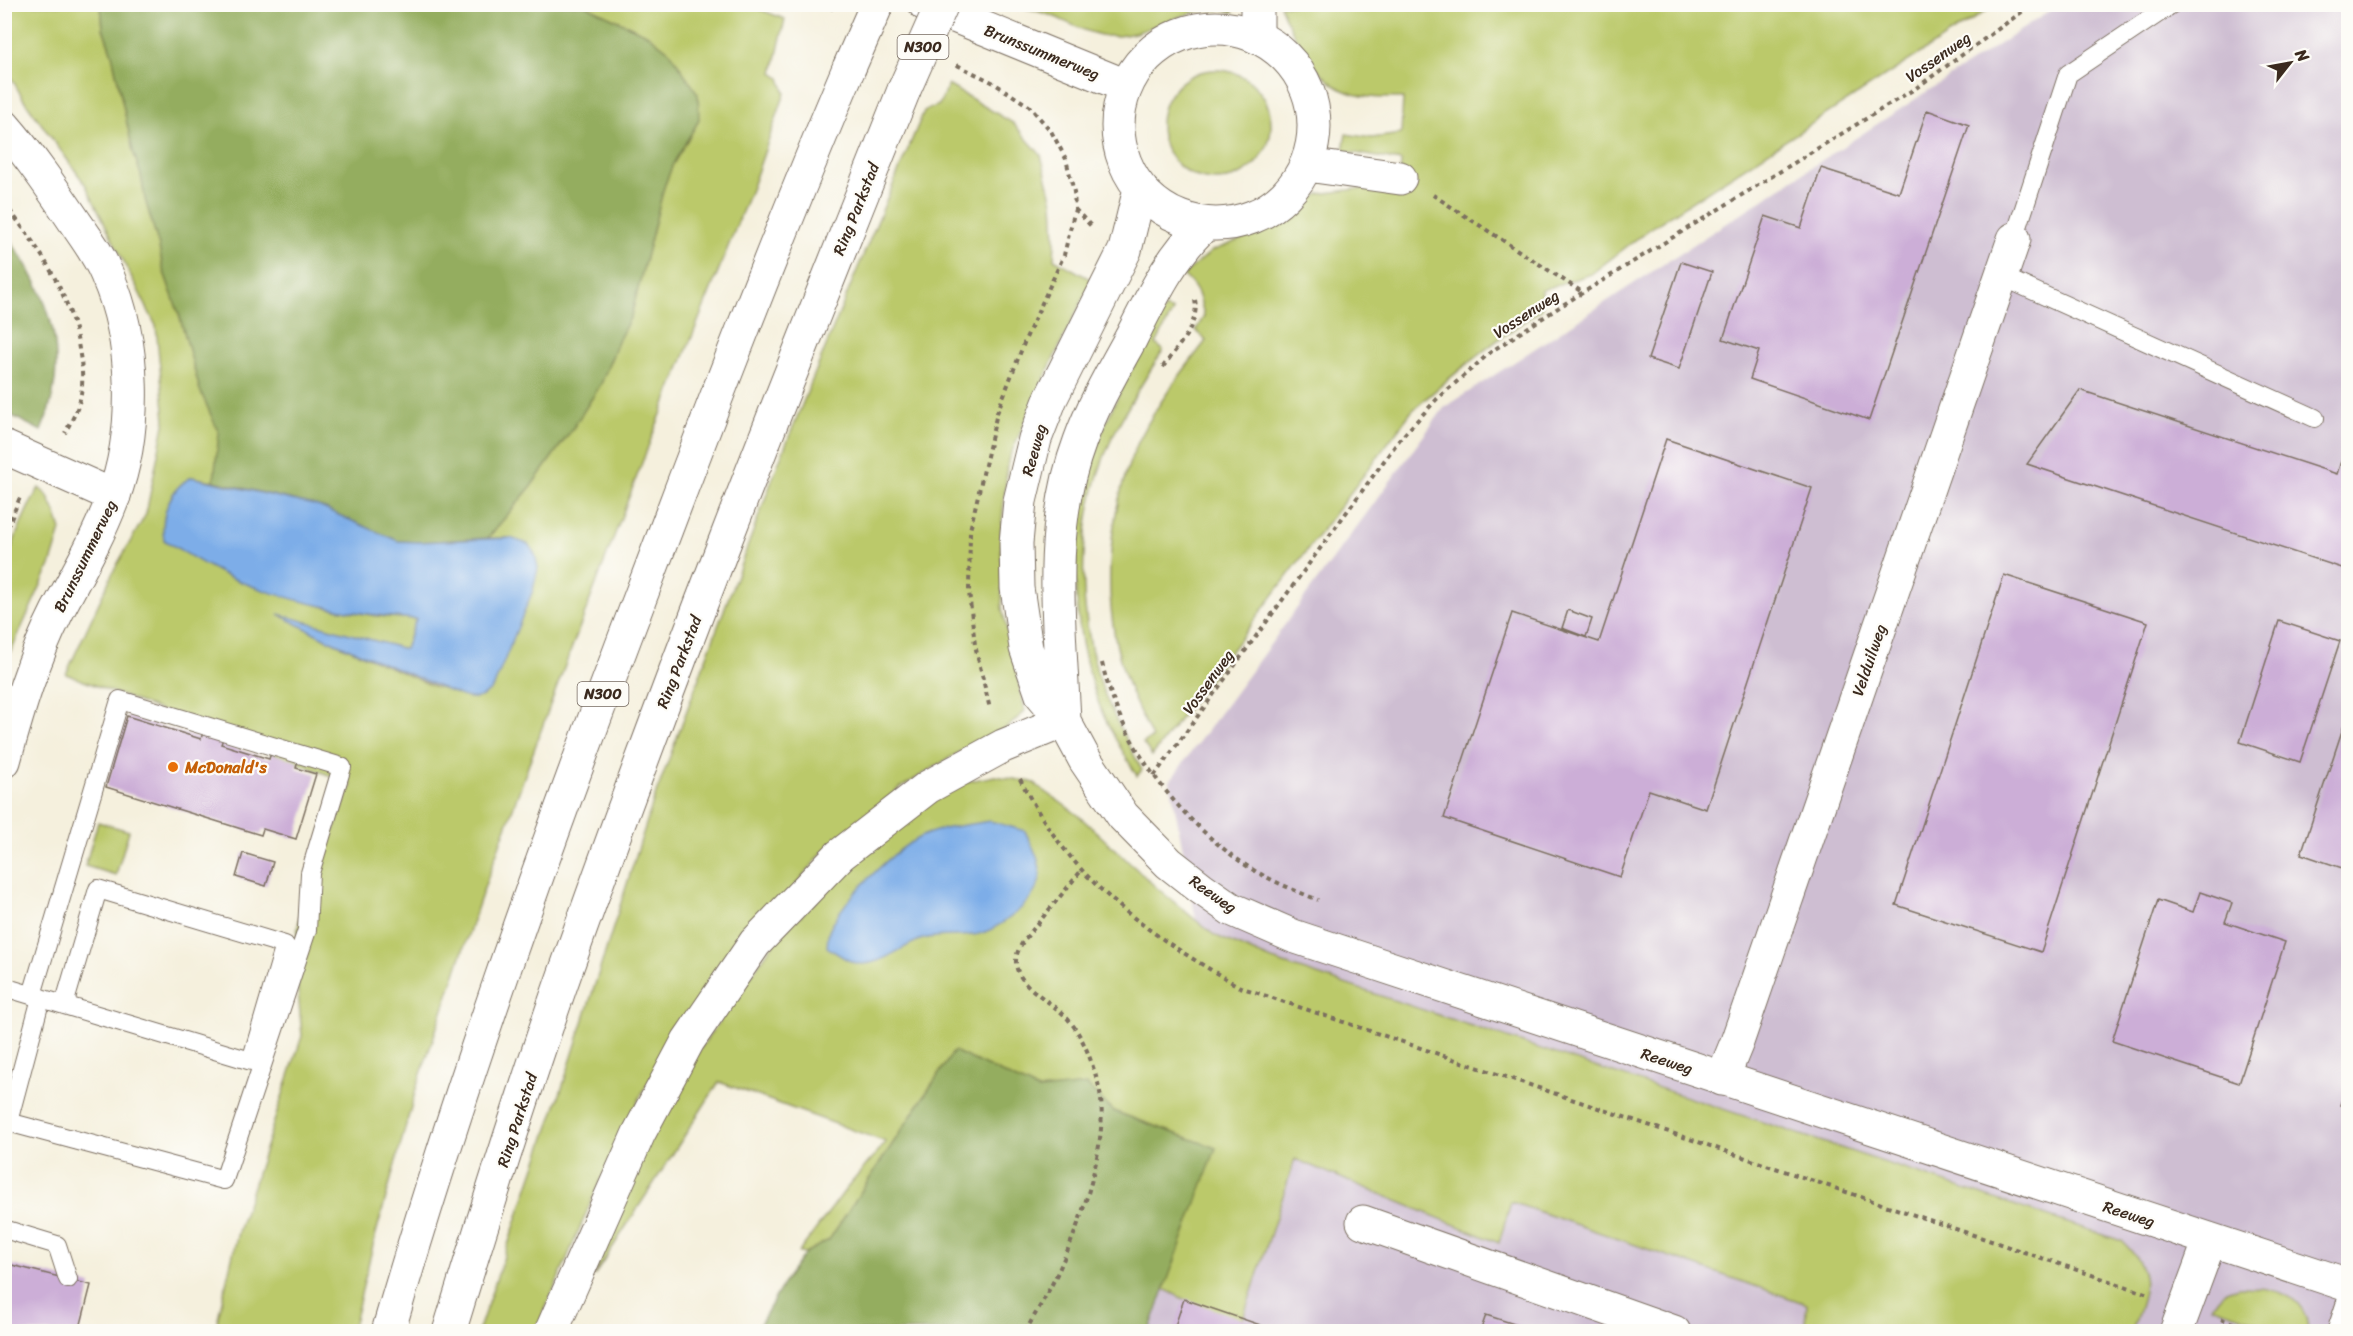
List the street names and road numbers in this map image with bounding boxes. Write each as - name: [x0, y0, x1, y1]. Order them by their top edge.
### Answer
- street label: Brunssummerweg: [980, 16, 1104, 88]
- street label: Vossenweg: [1899, 24, 1977, 90]
- road number: N300: [898, 35, 948, 59]
- street label: Ring Parkstad: [824, 157, 888, 260]
- street label: Vossenweg: [1487, 281, 1565, 347]
- street label: Reeweg: [1013, 421, 1055, 479]
- street label: Brunssummerweg: [45, 495, 125, 617]
- street label: Ring Parkstad: [648, 610, 711, 713]
- street label: Velduilweg: [1843, 620, 1895, 700]
- street label: Vossenweg: [1174, 643, 1242, 721]
- road number: N300: [578, 682, 628, 706]
- street label: Reeweg: [1183, 867, 1243, 921]
- street label: Reeweg: [1637, 1039, 1697, 1083]
- street label: Ring Parkstad: [488, 1068, 546, 1171]
- street label: Reeweg: [2099, 1192, 2159, 1236]

